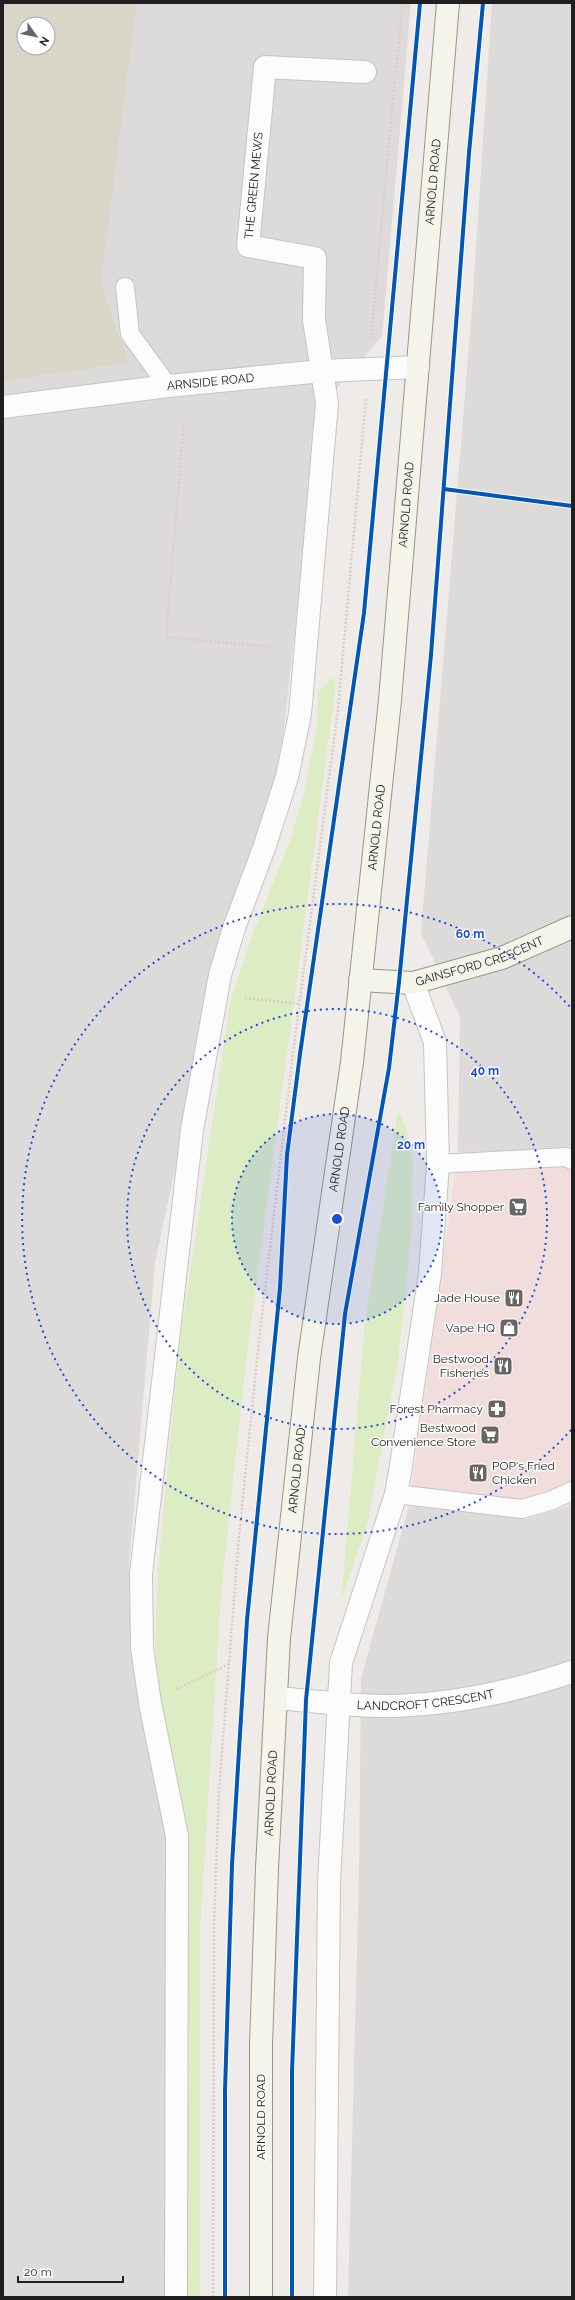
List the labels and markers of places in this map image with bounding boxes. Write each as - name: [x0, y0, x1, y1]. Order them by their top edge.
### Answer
- supermarket icon: Family Shopper: [507, 1196, 529, 1218]
- place label: Family Shopper: [418, 1200, 505, 1214]
- centre of rings: [330, 1212, 344, 1226]
- restaurant icon: Jade House: [503, 1287, 525, 1309]
- place label: Jade House: [434, 1291, 500, 1305]
- shop icon: Vape HQ: [498, 1317, 520, 1339]
- place label: Vape HQ: [446, 1321, 495, 1335]
- place label: Bestwood Fisheries: [433, 1352, 489, 1380]
- restaurant icon: Bestwood Fisheries: [492, 1355, 514, 1377]
- pharmacy icon: Forest Pharmacy: [486, 1398, 508, 1420]
- place label: Forest Pharmacy: [389, 1402, 483, 1416]
- place label: Bestwood Convenience Store: [371, 1421, 476, 1449]
- supermarket icon: Bestwood Convenience Store: [479, 1424, 501, 1446]
- place label: POP's Fried Chicken: [492, 1459, 555, 1487]
- restaurant icon: POP's Fried Chicken: [467, 1462, 489, 1484]

